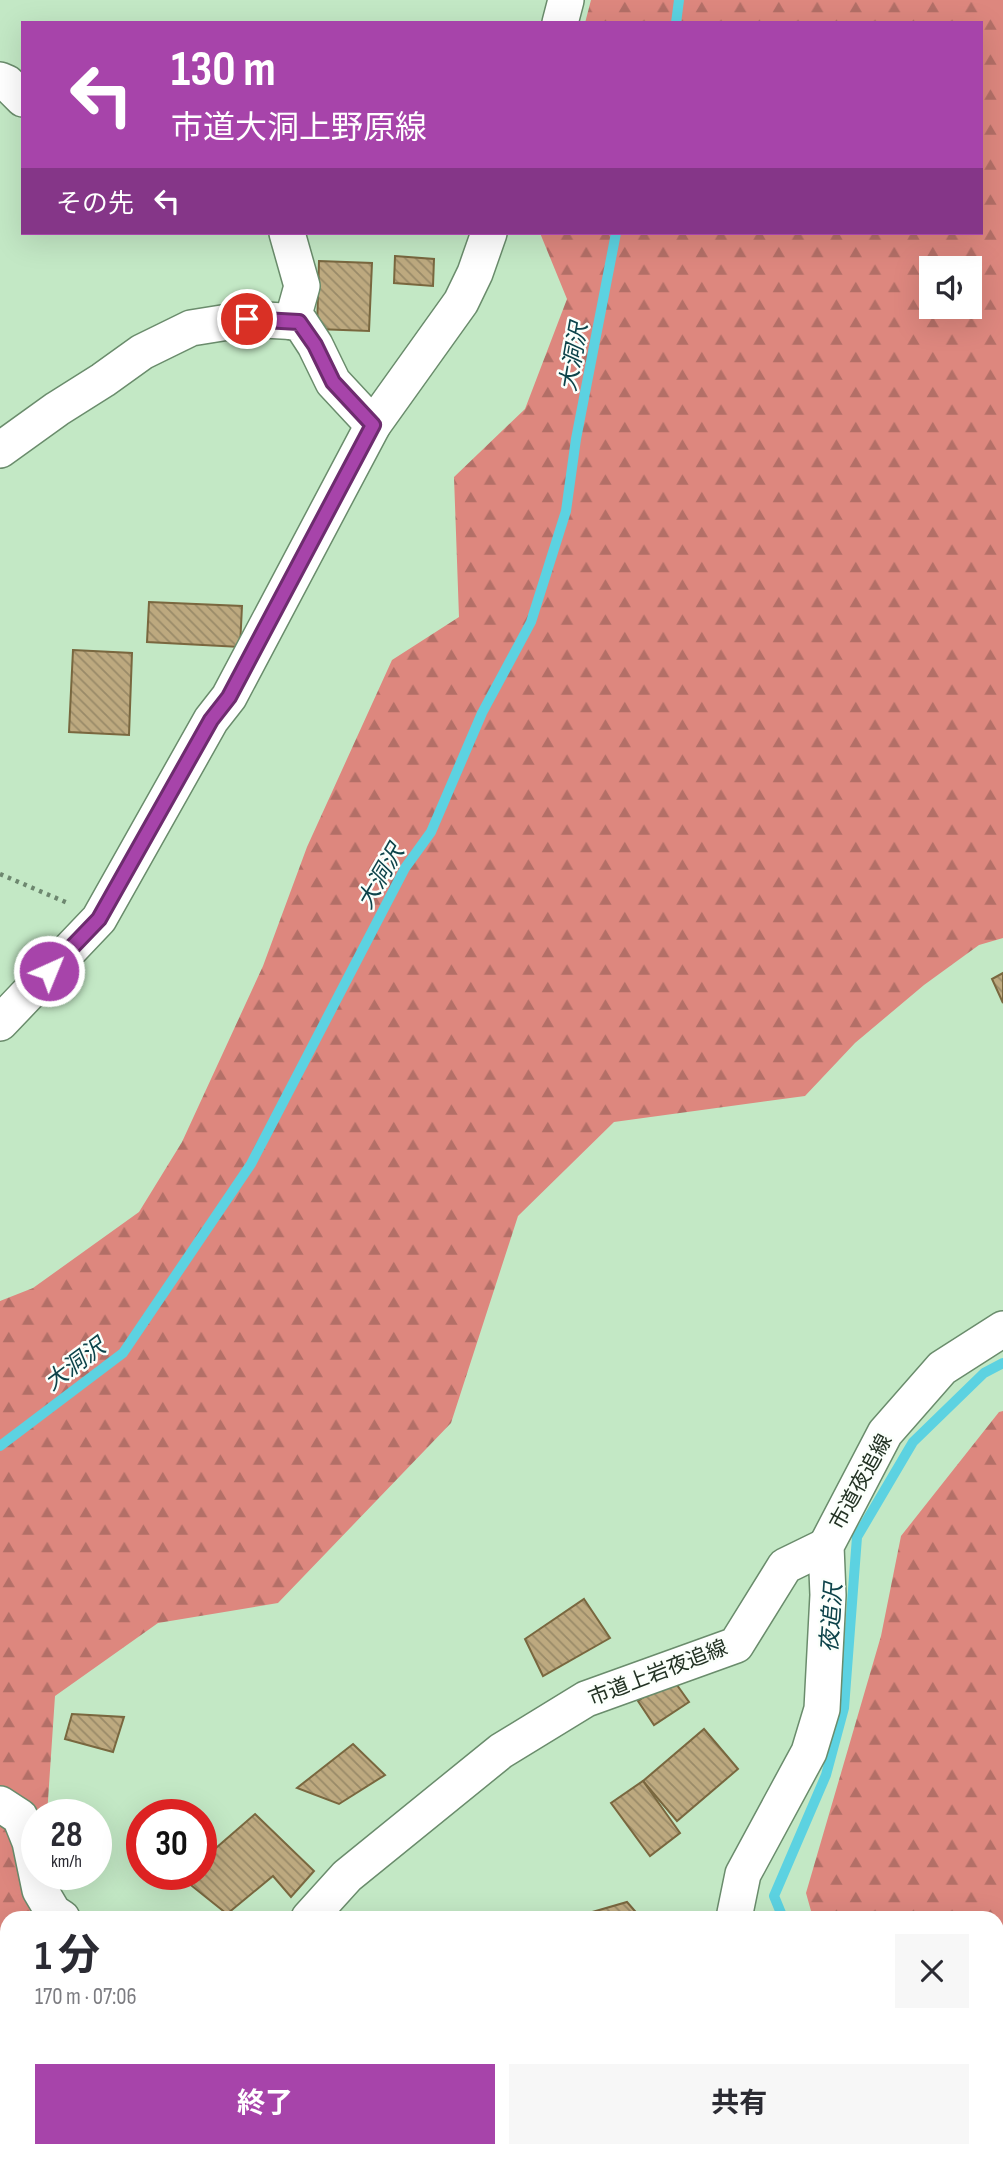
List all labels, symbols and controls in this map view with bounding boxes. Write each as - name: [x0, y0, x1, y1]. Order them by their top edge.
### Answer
- text: 130 m: [171, 41, 276, 100]
- icon: left: [56, 49, 147, 140]
- text: 市道大洞上野原線: [171, 109, 427, 148]
- icon: left: [148, 182, 186, 220]
- text: その先: [56, 189, 134, 220]
- map controls: [919, 256, 982, 319]
- button: sound: [919, 256, 982, 319]
- pin: [217, 289, 277, 349]
- icon: arrive: [228, 300, 266, 338]
- water label: 大洞沢: [554, 318, 594, 393]
- water label: 大洞沢: [352, 838, 412, 914]
- position arrow: [12, 934, 86, 1008]
- water label: 大洞沢: [39, 1331, 113, 1397]
- street label: 市道夜追線: [825, 1430, 897, 1534]
- water label: 夜追沢: [816, 1580, 849, 1653]
- street label: 市道上岩夜追線: [585, 1635, 731, 1711]
- speed limit sign: 30: [126, 1799, 217, 1890]
- text: 28: [51, 1814, 82, 1857]
- text: km/h: [51, 1851, 82, 1872]
- text: 1 分: [35, 1931, 100, 1982]
- button: close: [895, 1934, 969, 2008]
- text: 170 m · 07:06: [35, 1983, 137, 2011]
- button: 終了: [35, 2064, 495, 2144]
- button: 共有: [509, 2064, 969, 2144]

